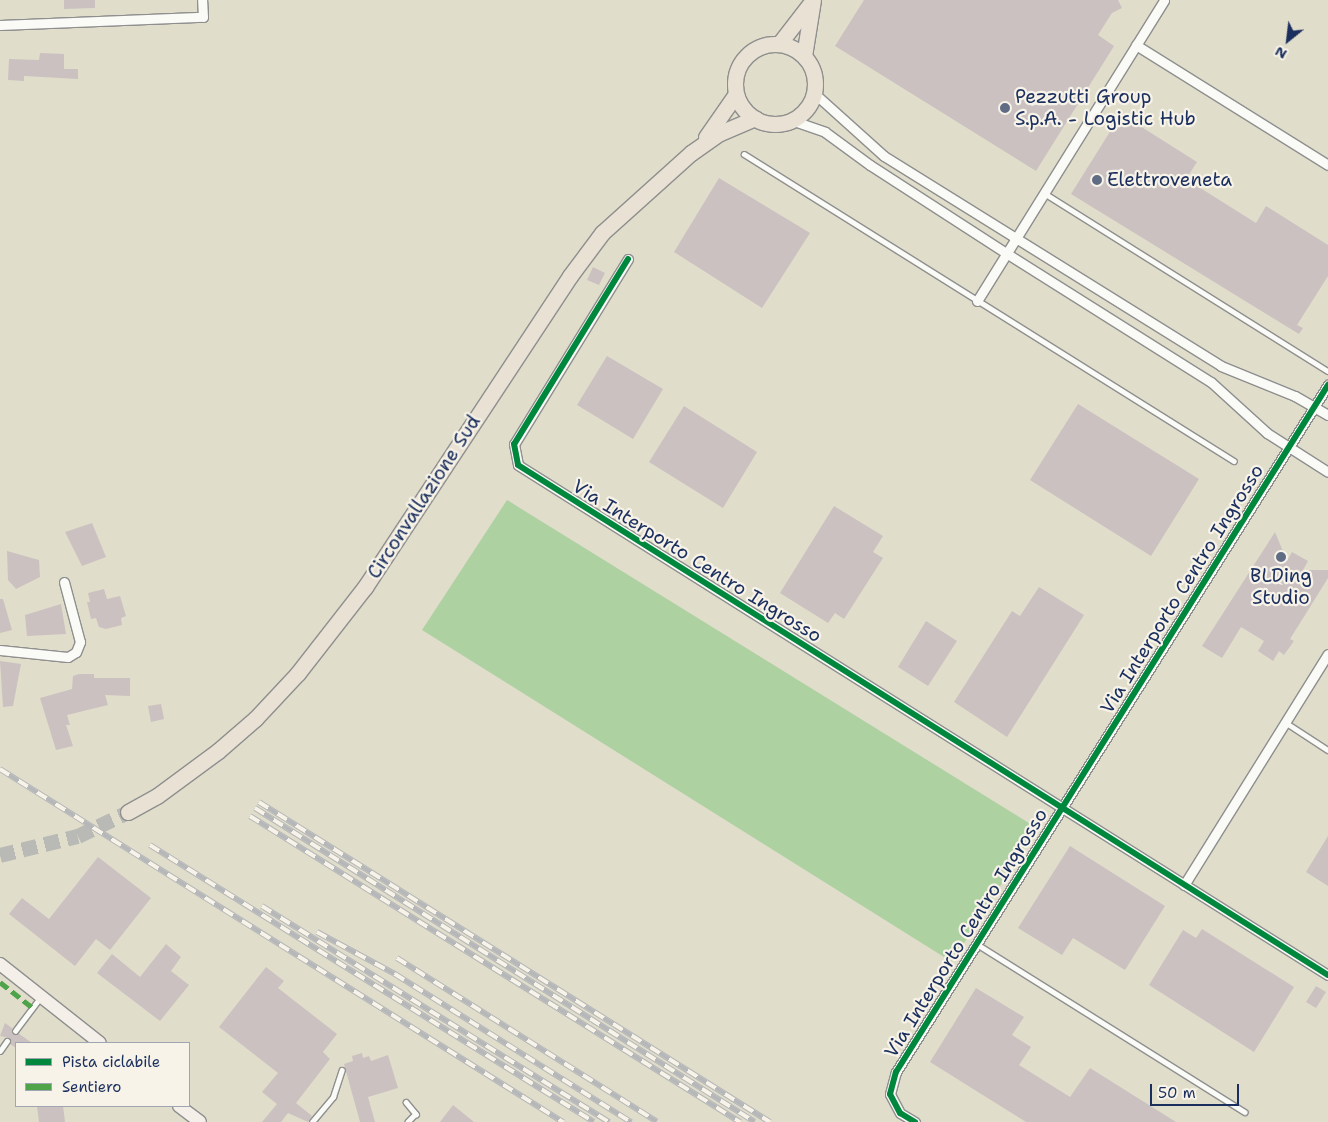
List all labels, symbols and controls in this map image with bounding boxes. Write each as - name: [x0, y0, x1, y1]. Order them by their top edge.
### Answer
- north arrow: [1263, 15, 1313, 65]
- text: N: [1272, 43, 1290, 64]
- place label: Pezzutti Group S.p.A. - Logistic Hub: [1015, 86, 1196, 130]
- marker: Pezzutti Group S.p.A. - Logistic Hub: [999, 102, 1011, 114]
- place label: Elettroveneta: [1107, 169, 1232, 191]
- marker: Elettroveneta: [1091, 174, 1103, 186]
- street label: Circonvallazione Sud: [363, 411, 485, 583]
- street label: Via Interporto Centro Ingrosso: [1096, 460, 1268, 718]
- street label: Via Interporto Centro Ingrosso: [568, 475, 826, 647]
- marker: BLDing Studio: [1275, 551, 1287, 563]
- place label: BLDing Studio: [1250, 565, 1312, 609]
- street label: Via Interporto Centro Ingrosso: [880, 804, 1052, 1062]
- legend: [15, 1042, 190, 1107]
- text: Pista ciclabile: [62, 1052, 160, 1072]
- scale bar: [1153, 1074, 1242, 1106]
- text: Sentiero: [62, 1077, 121, 1097]
- text: 50 m: [1158, 1083, 1196, 1103]

